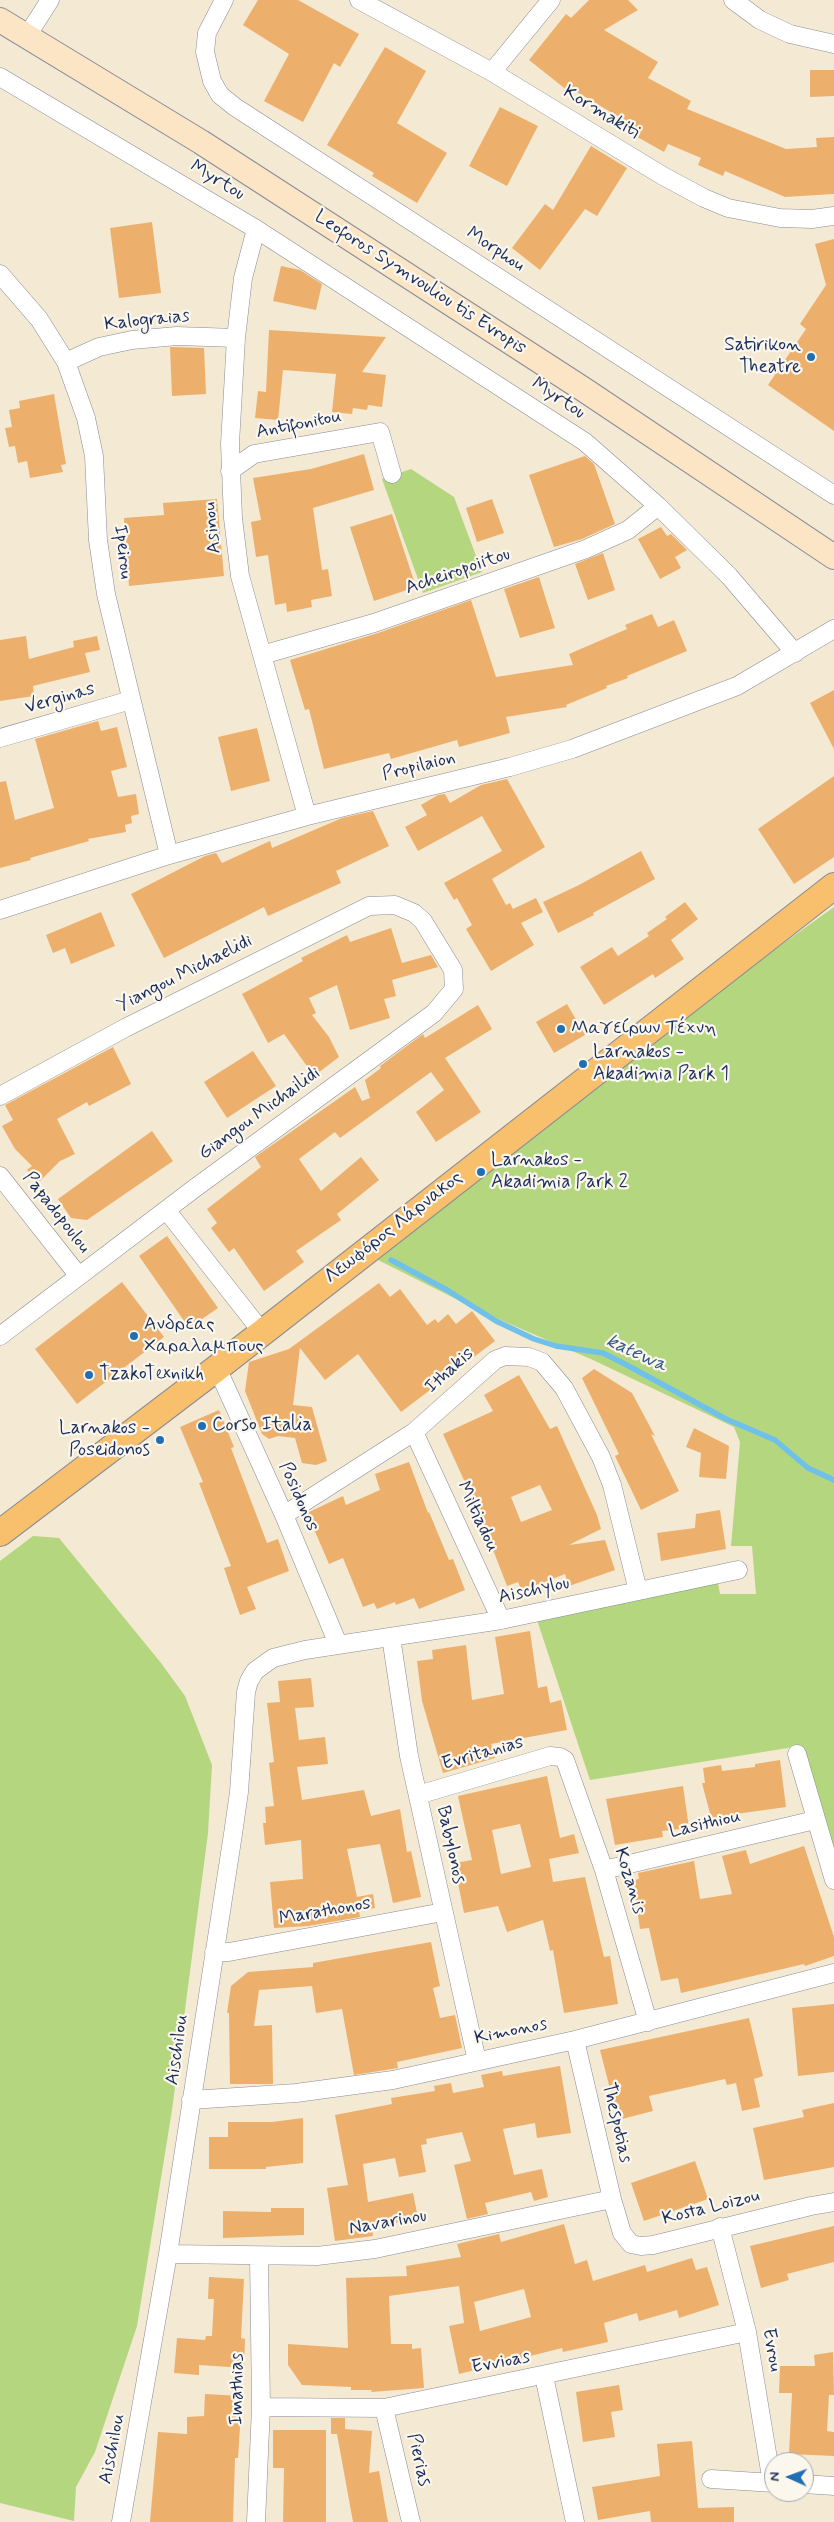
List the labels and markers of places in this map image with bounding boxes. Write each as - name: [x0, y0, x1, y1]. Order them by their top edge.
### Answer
- place label: Satirikon Theatre: [724, 335, 801, 379]
- marker: Satirikon Theatre: [805, 351, 817, 363]
- place label: Μαγείρων Τέχνη: [571, 1018, 717, 1040]
- marker: Μαγείρων Τέχνη: [555, 1023, 567, 1035]
- place label: Larnakos - Akadimia Park 1: [593, 1042, 729, 1086]
- marker: Larnakos - Akadimia Park 1: [577, 1058, 589, 1070]
- place label: Larnakos - Akadimia Park 2: [491, 1150, 628, 1194]
- marker: Larnakos - Akadimia Park 2: [475, 1166, 487, 1178]
- place label: Ανδρεας Χαραλαμπους: [144, 1314, 264, 1358]
- marker: Ανδρεας Χαραλαμπους: [128, 1330, 140, 1342]
- place label: TzakoTexnikh: [99, 1364, 204, 1386]
- marker: TzakoTexnikh: [83, 1369, 95, 1381]
- place label: Corso Italia: [212, 1415, 312, 1437]
- place label: Larnakos - Poseidonos: [59, 1418, 150, 1462]
- marker: Corso Italia: [196, 1420, 208, 1432]
- marker: Larnakos - Poseidonos: [154, 1434, 166, 1446]

